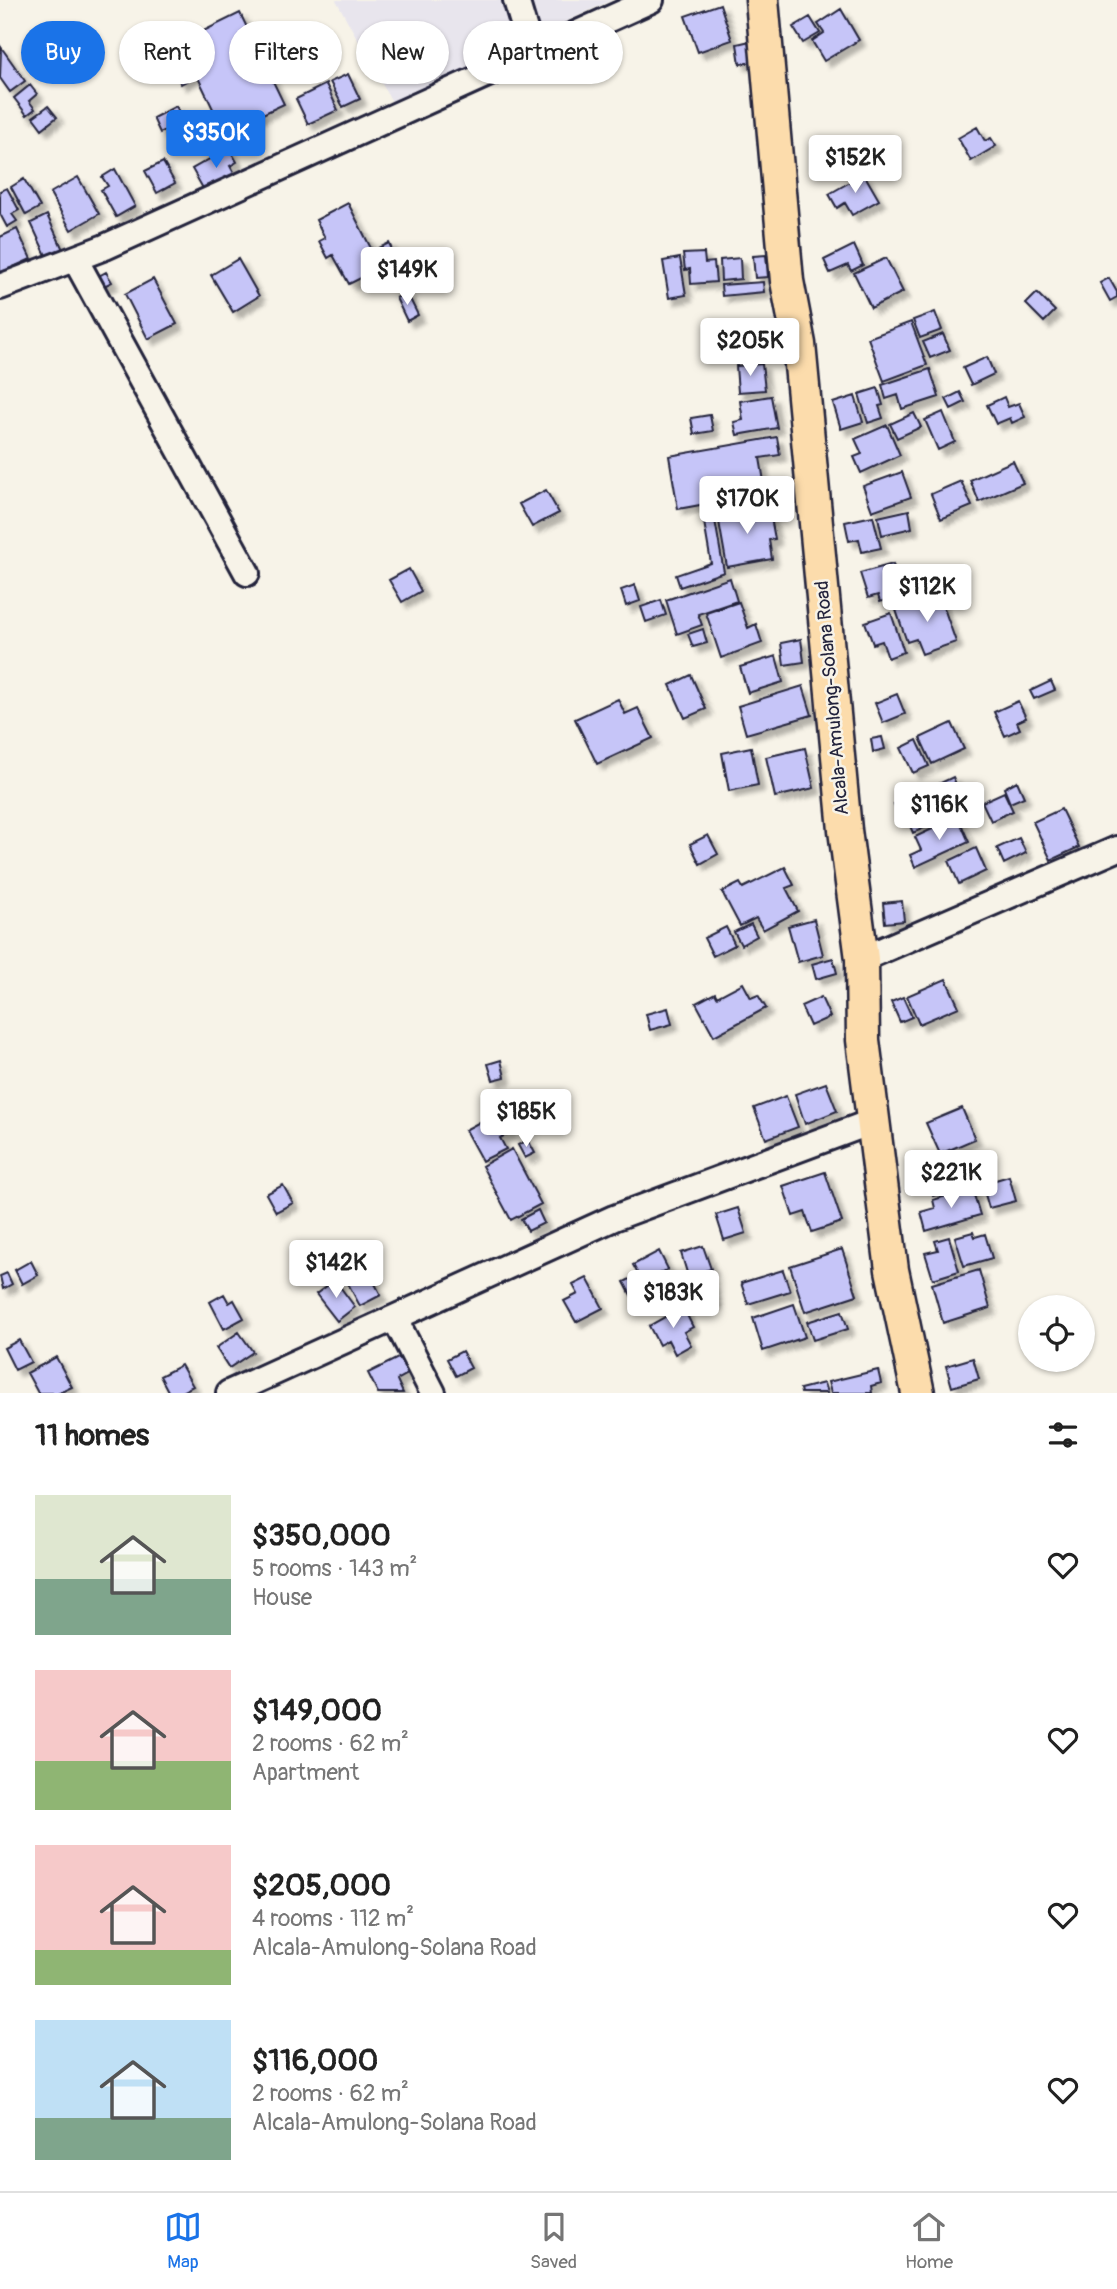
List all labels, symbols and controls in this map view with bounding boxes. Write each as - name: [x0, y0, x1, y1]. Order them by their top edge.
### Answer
- chip: Buy: [21, 21, 105, 84]
- chip: Rent: [119, 21, 215, 84]
- chip: Filters: [229, 21, 342, 84]
- chip: New: [356, 21, 449, 84]
- chip: Apartment: [463, 21, 623, 84]
- pin: $350K: [167, 110, 265, 170]
- text: $350K: [182, 118, 250, 147]
- pin: $152K: [806, 136, 904, 195]
- text: $152K: [825, 143, 885, 172]
- pin: $149K: [358, 247, 456, 307]
- text: $149K: [377, 255, 437, 284]
- pin: $205K: [701, 318, 799, 378]
- text: $205K: [716, 326, 784, 355]
- pin: $170K: [698, 476, 796, 536]
- text: $170K: [715, 484, 779, 513]
- pin: $112K: [878, 564, 976, 624]
- text: $112K: [898, 572, 956, 601]
- street label: Alcala-Amulong-Solana Road: [810, 580, 854, 816]
- pin: $116K: [890, 782, 988, 842]
- text: $116K: [910, 790, 968, 819]
- pin: $185K: [477, 1090, 575, 1149]
- text: $185K: [496, 1097, 556, 1126]
- pin: $221K: [902, 1150, 1000, 1210]
- text: $221K: [920, 1158, 982, 1187]
- pin: $142K: [287, 1240, 385, 1300]
- text: $142K: [305, 1248, 367, 1277]
- pin: $183K: [624, 1270, 722, 1330]
- text: $183K: [643, 1278, 703, 1307]
- map controls: [1018, 1295, 1095, 1372]
- button: locate: [1018, 1295, 1095, 1372]
- icon: filters: [1044, 1416, 1082, 1454]
- text: 11 homes: [35, 1417, 149, 1454]
- text: $350,000: [252, 1517, 391, 1554]
- icon: home: [91, 1523, 175, 1607]
- icon: heart: [1044, 1546, 1082, 1584]
- text: 5 rooms · 143 m²: [252, 1554, 417, 1583]
- text: House: [252, 1583, 312, 1612]
- text: $149,000: [252, 1692, 382, 1729]
- icon: home: [91, 1698, 175, 1782]
- icon: heart: [1044, 1721, 1082, 1759]
- text: 2 rooms · 62 m²: [252, 1729, 409, 1758]
- text: Apartment: [252, 1758, 359, 1787]
- text: $205,000: [252, 1867, 391, 1904]
- icon: home: [91, 1873, 175, 1957]
- icon: heart: [1044, 1896, 1082, 1934]
- text: 4 rooms · 112 m²: [252, 1904, 414, 1933]
- text: Alcala-Amulong-Solana Road: [252, 1933, 537, 1962]
- text: $116,000: [252, 2042, 378, 2079]
- icon: home: [91, 2048, 175, 2132]
- icon: heart: [1044, 2071, 1082, 2109]
- text: 2 rooms · 62 m²: [252, 2079, 409, 2108]
- text: Alcala-Amulong-Solana Road: [252, 2108, 537, 2137]
- tab: Map: [164, 2208, 202, 2274]
- tab: Saved: [530, 2208, 577, 2274]
- tab: Home: [905, 2208, 953, 2274]

